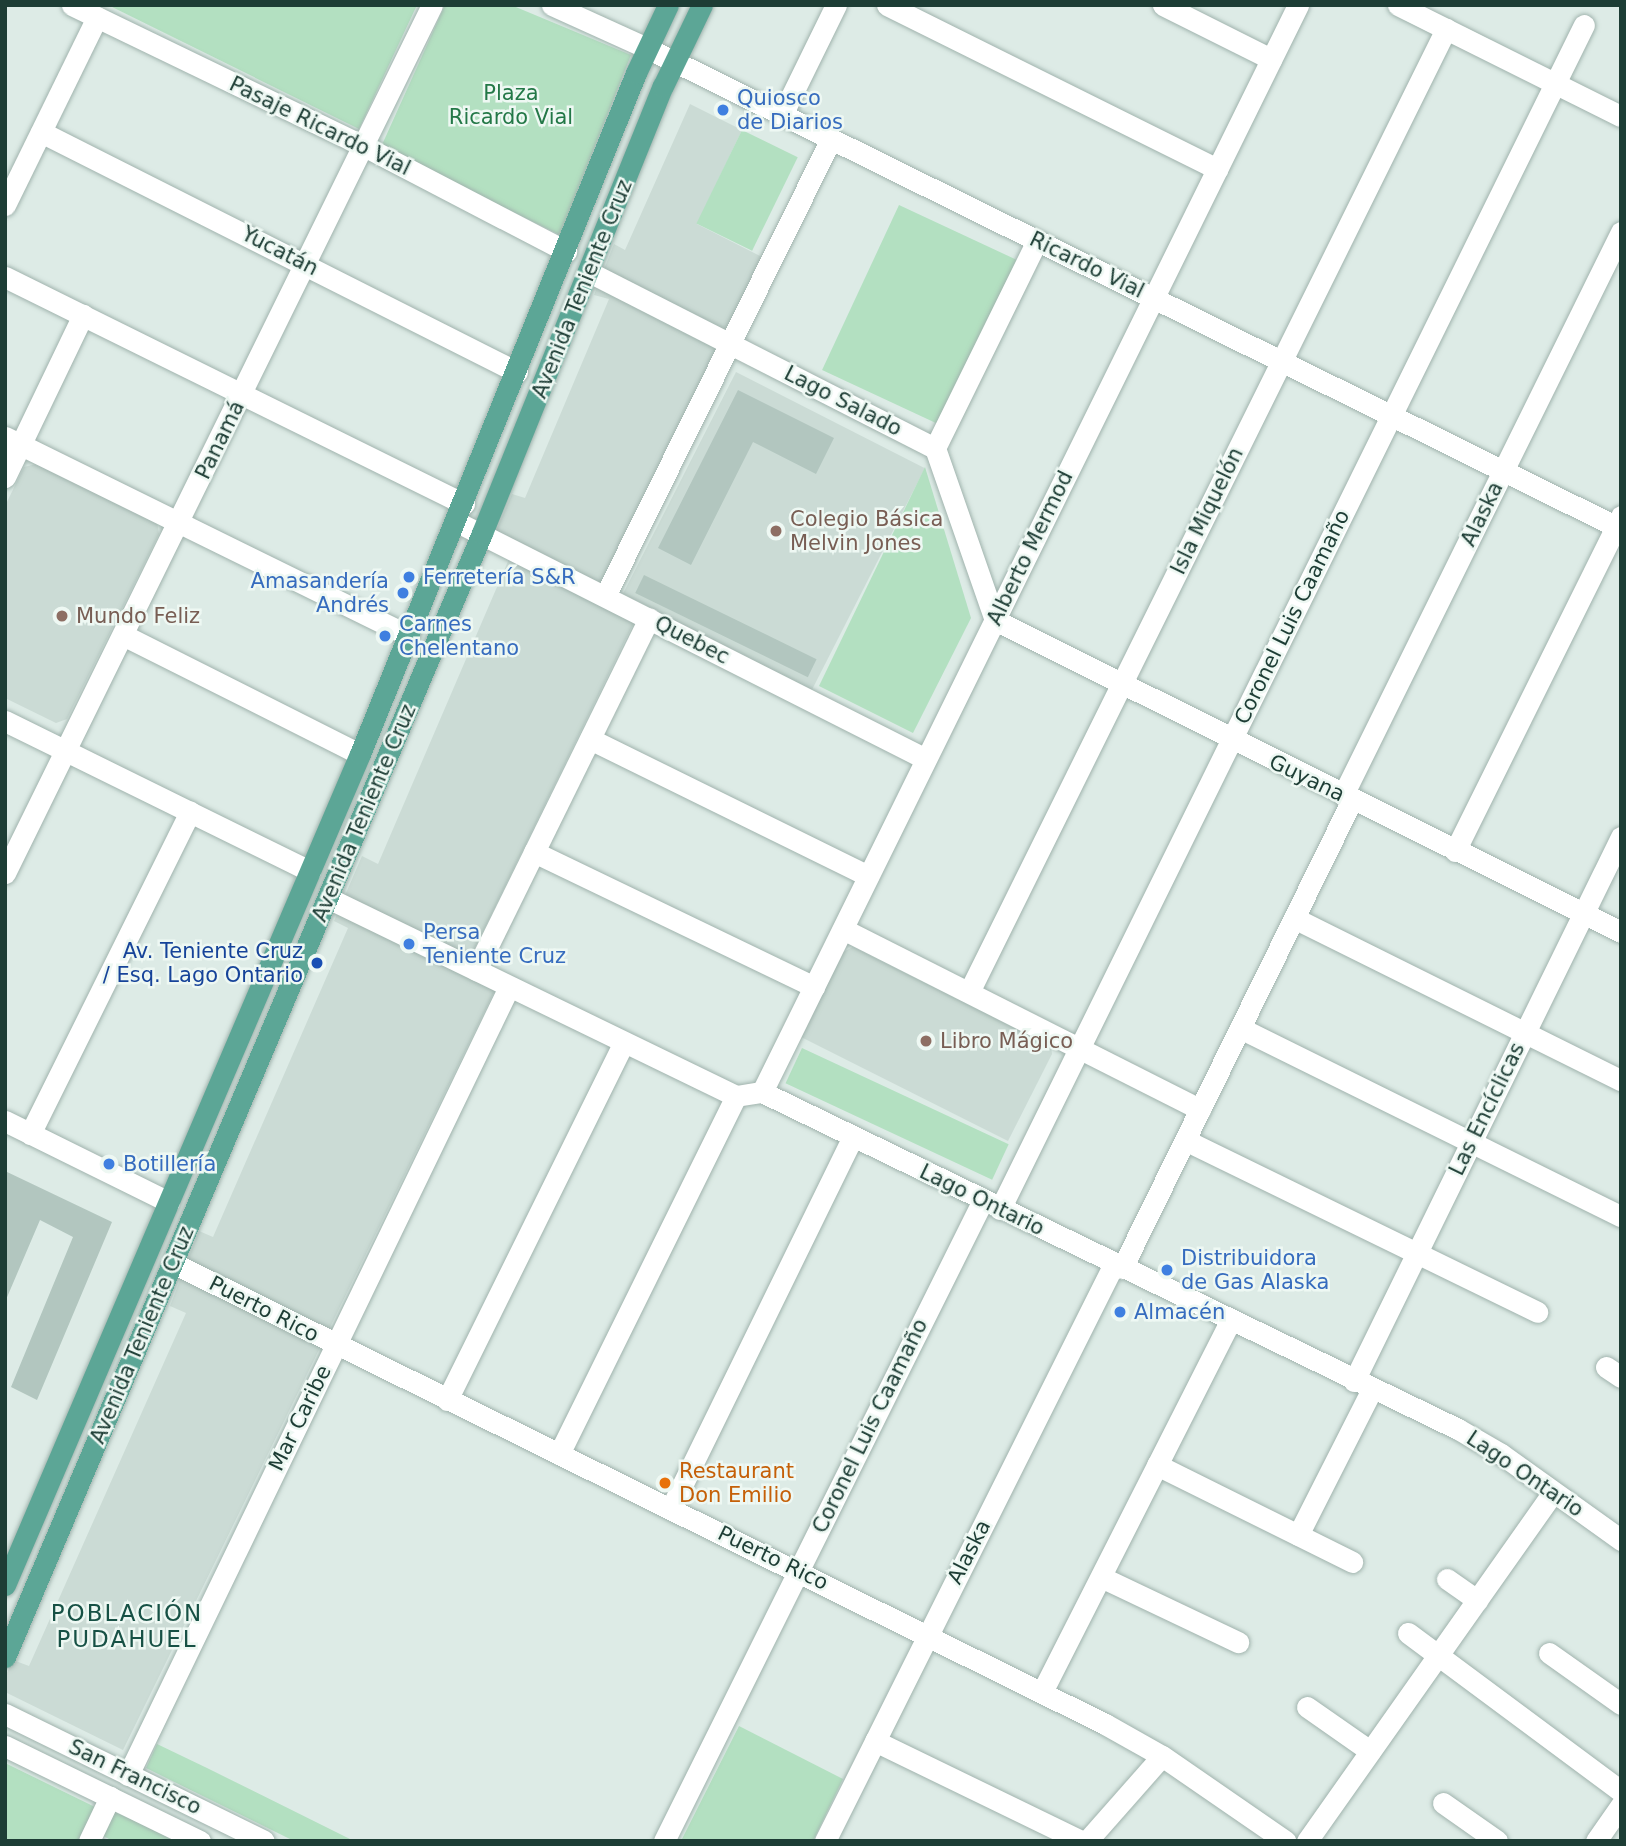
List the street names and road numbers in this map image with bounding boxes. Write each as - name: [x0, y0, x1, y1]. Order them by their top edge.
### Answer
- street label: Pasaje Ricardo Vial: [225, 71, 415, 181]
- street label: Avenida Teniente Cruz: [527, 176, 637, 402]
- street label: Yucatán: [238, 221, 322, 281]
- street label: Ricardo Vial: [1026, 226, 1148, 304]
- street label: Lago Salado: [780, 361, 906, 441]
- street label: Panamá: [190, 397, 250, 483]
- street label: Isla Miquelón: [1165, 443, 1249, 579]
- street label: Alberto Mermod: [982, 467, 1078, 629]
- street label: Alaska: [1456, 478, 1508, 550]
- street label: Coronel Luis Caamaño: [1229, 506, 1355, 728]
- street label: Quebec: [650, 610, 734, 670]
- street label: Avenida Teniente Cruz: [307, 701, 421, 925]
- street label: Guyana: [1265, 749, 1349, 807]
- street label: Las Encíclicas: [1444, 1038, 1530, 1180]
- street label: Lago Ontario: [916, 1159, 1048, 1241]
- street label: Avenida Teniente Cruz: [85, 1223, 199, 1447]
- street label: Puerto Rico: [205, 1271, 323, 1347]
- street label: Coronel Luis Caamaño: [807, 1315, 933, 1537]
- street label: Mar Caribe: [264, 1361, 336, 1475]
- street label: Lago Ontario: [1462, 1426, 1588, 1522]
- street label: Alaska: [942, 1516, 996, 1588]
- street label: Puerto Rico: [714, 1520, 832, 1596]
- street label: San Francisco: [65, 1734, 205, 1820]

